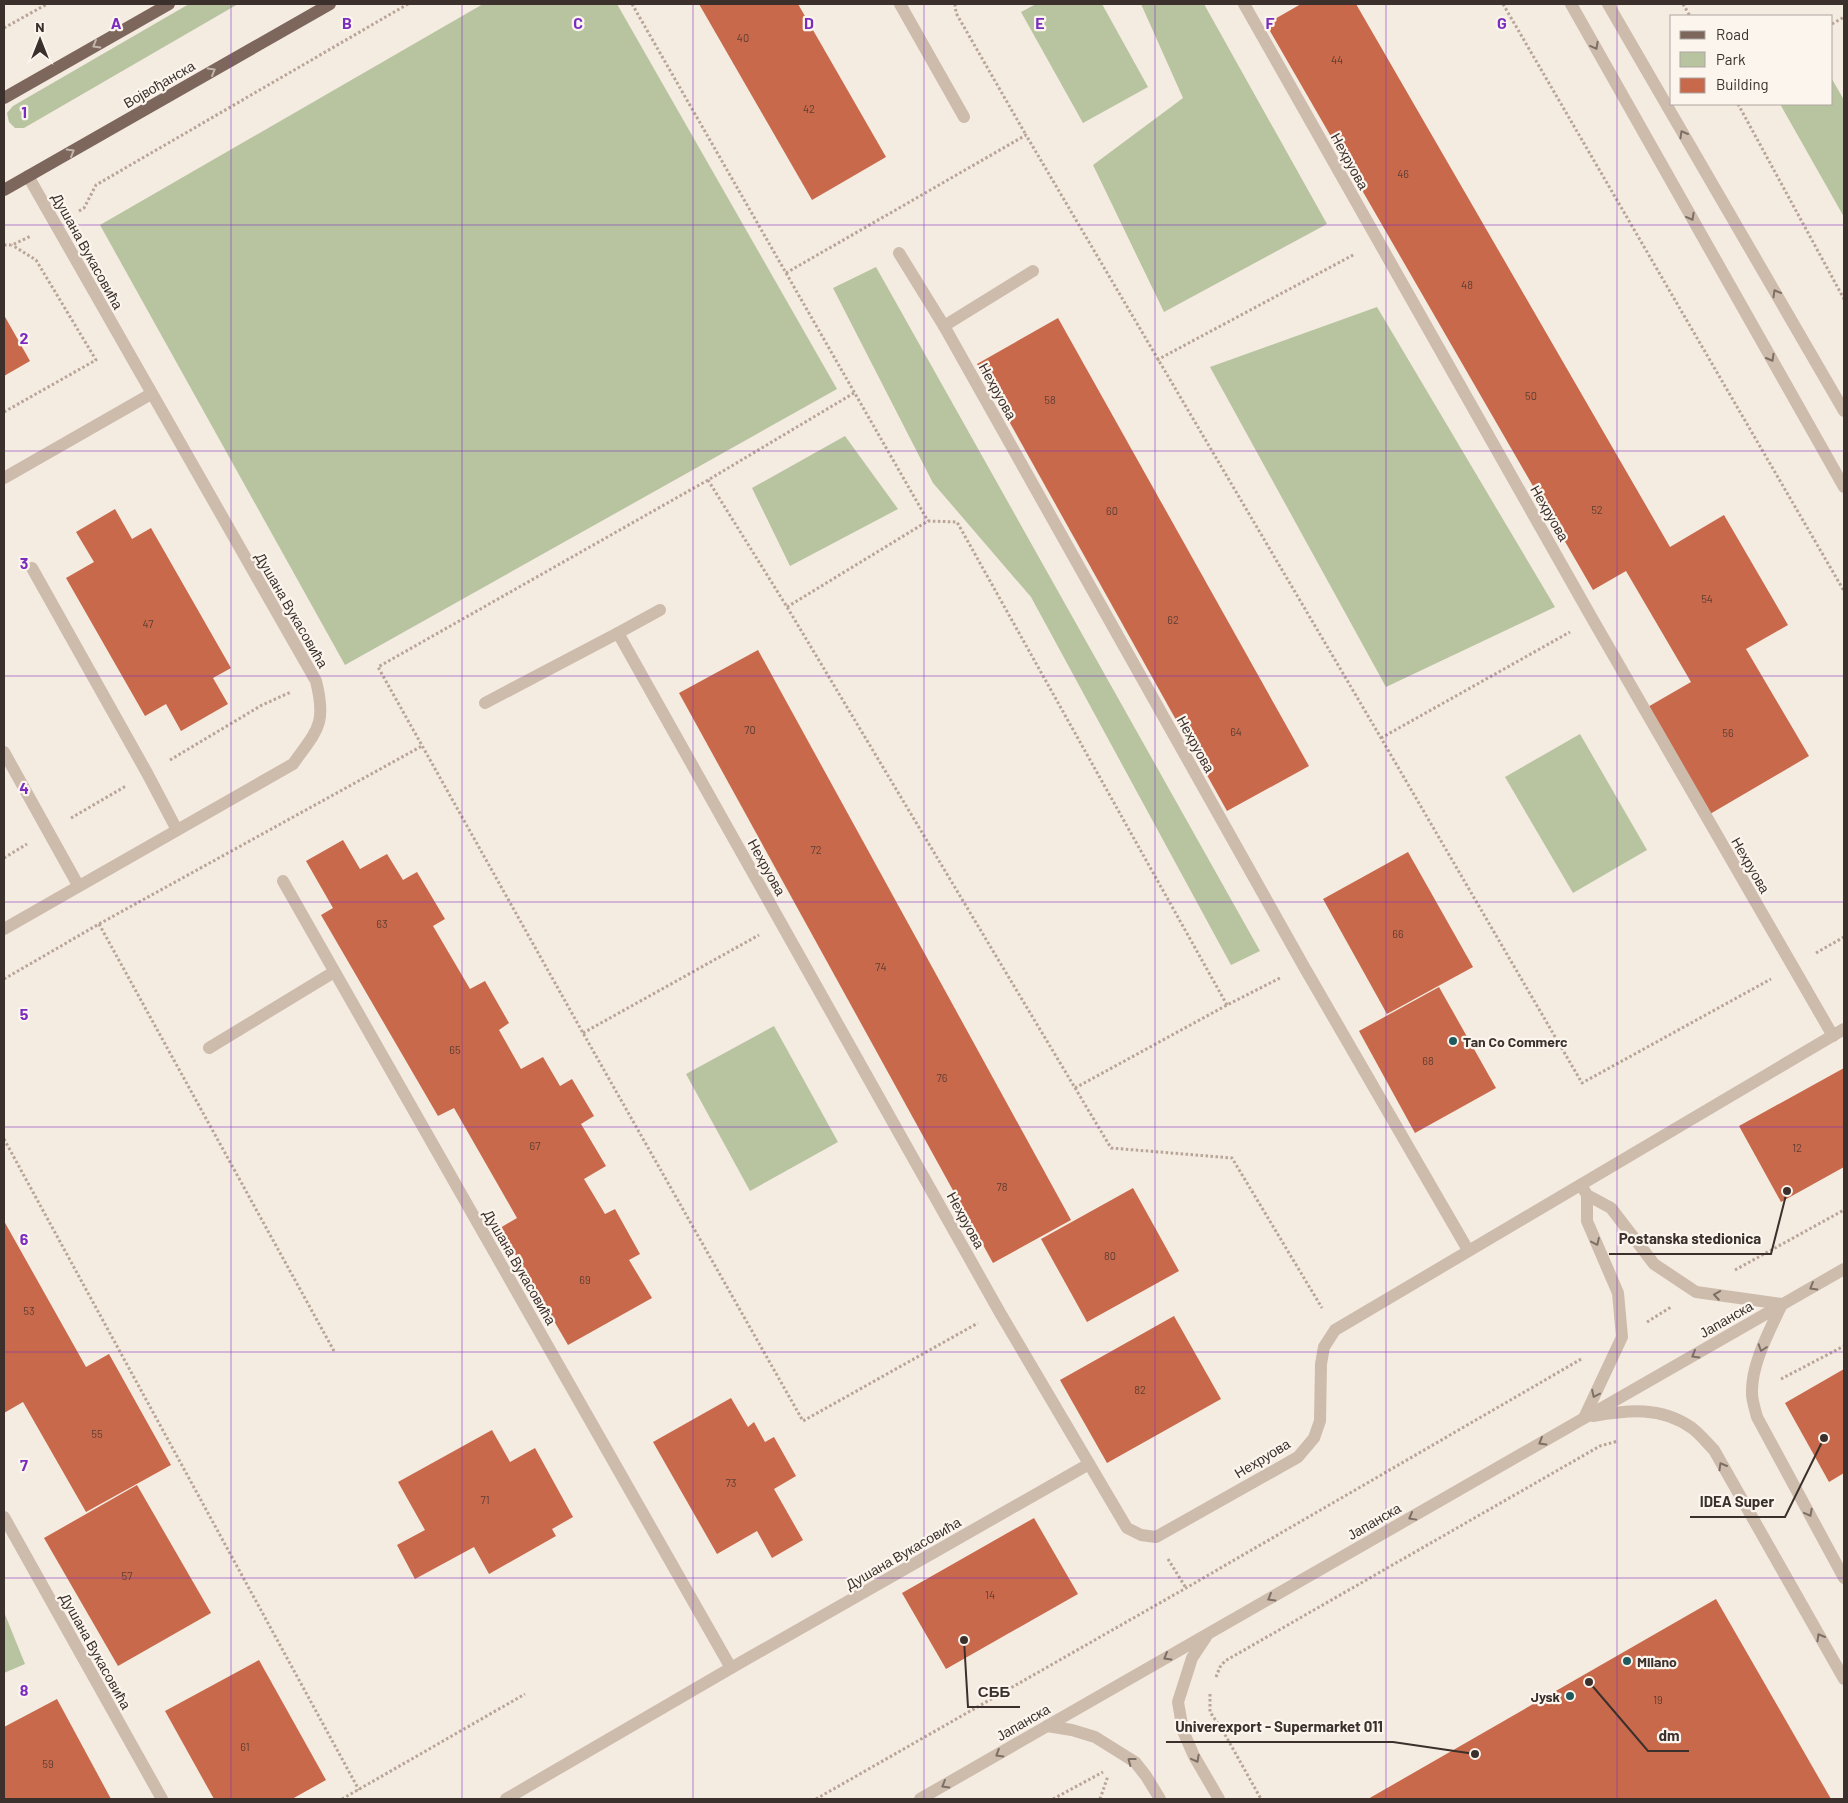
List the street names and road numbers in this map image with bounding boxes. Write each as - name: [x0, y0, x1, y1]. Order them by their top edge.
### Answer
- street label: Војвођанска: [120, 57, 198, 111]
- street label: Нехруова: [1328, 130, 1373, 192]
- street label: Душана Вукасовића: [49, 190, 127, 312]
- street label: Нехруова: [976, 360, 1021, 422]
- street label: Нехруова: [1527, 482, 1573, 544]
- street label: Душана Вукасовића: [252, 549, 332, 671]
- street label: Нехруова: [1174, 713, 1219, 775]
- street label: Нехруова: [1728, 834, 1774, 896]
- street label: Нехруова: [745, 836, 790, 898]
- street label: Нехруова: [944, 1189, 989, 1251]
- street label: Душана Вукасовића: [480, 1206, 560, 1328]
- street label: Јапанска: [1696, 1297, 1756, 1341]
- street label: Нехруова: [1231, 1435, 1293, 1481]
- street label: Јапанска: [1344, 1499, 1404, 1543]
- street label: Душана Вукасовића: [842, 1513, 964, 1593]
- street label: Душана Вукасовића: [57, 1590, 135, 1712]
- street label: Јапанска: [993, 1700, 1053, 1744]

